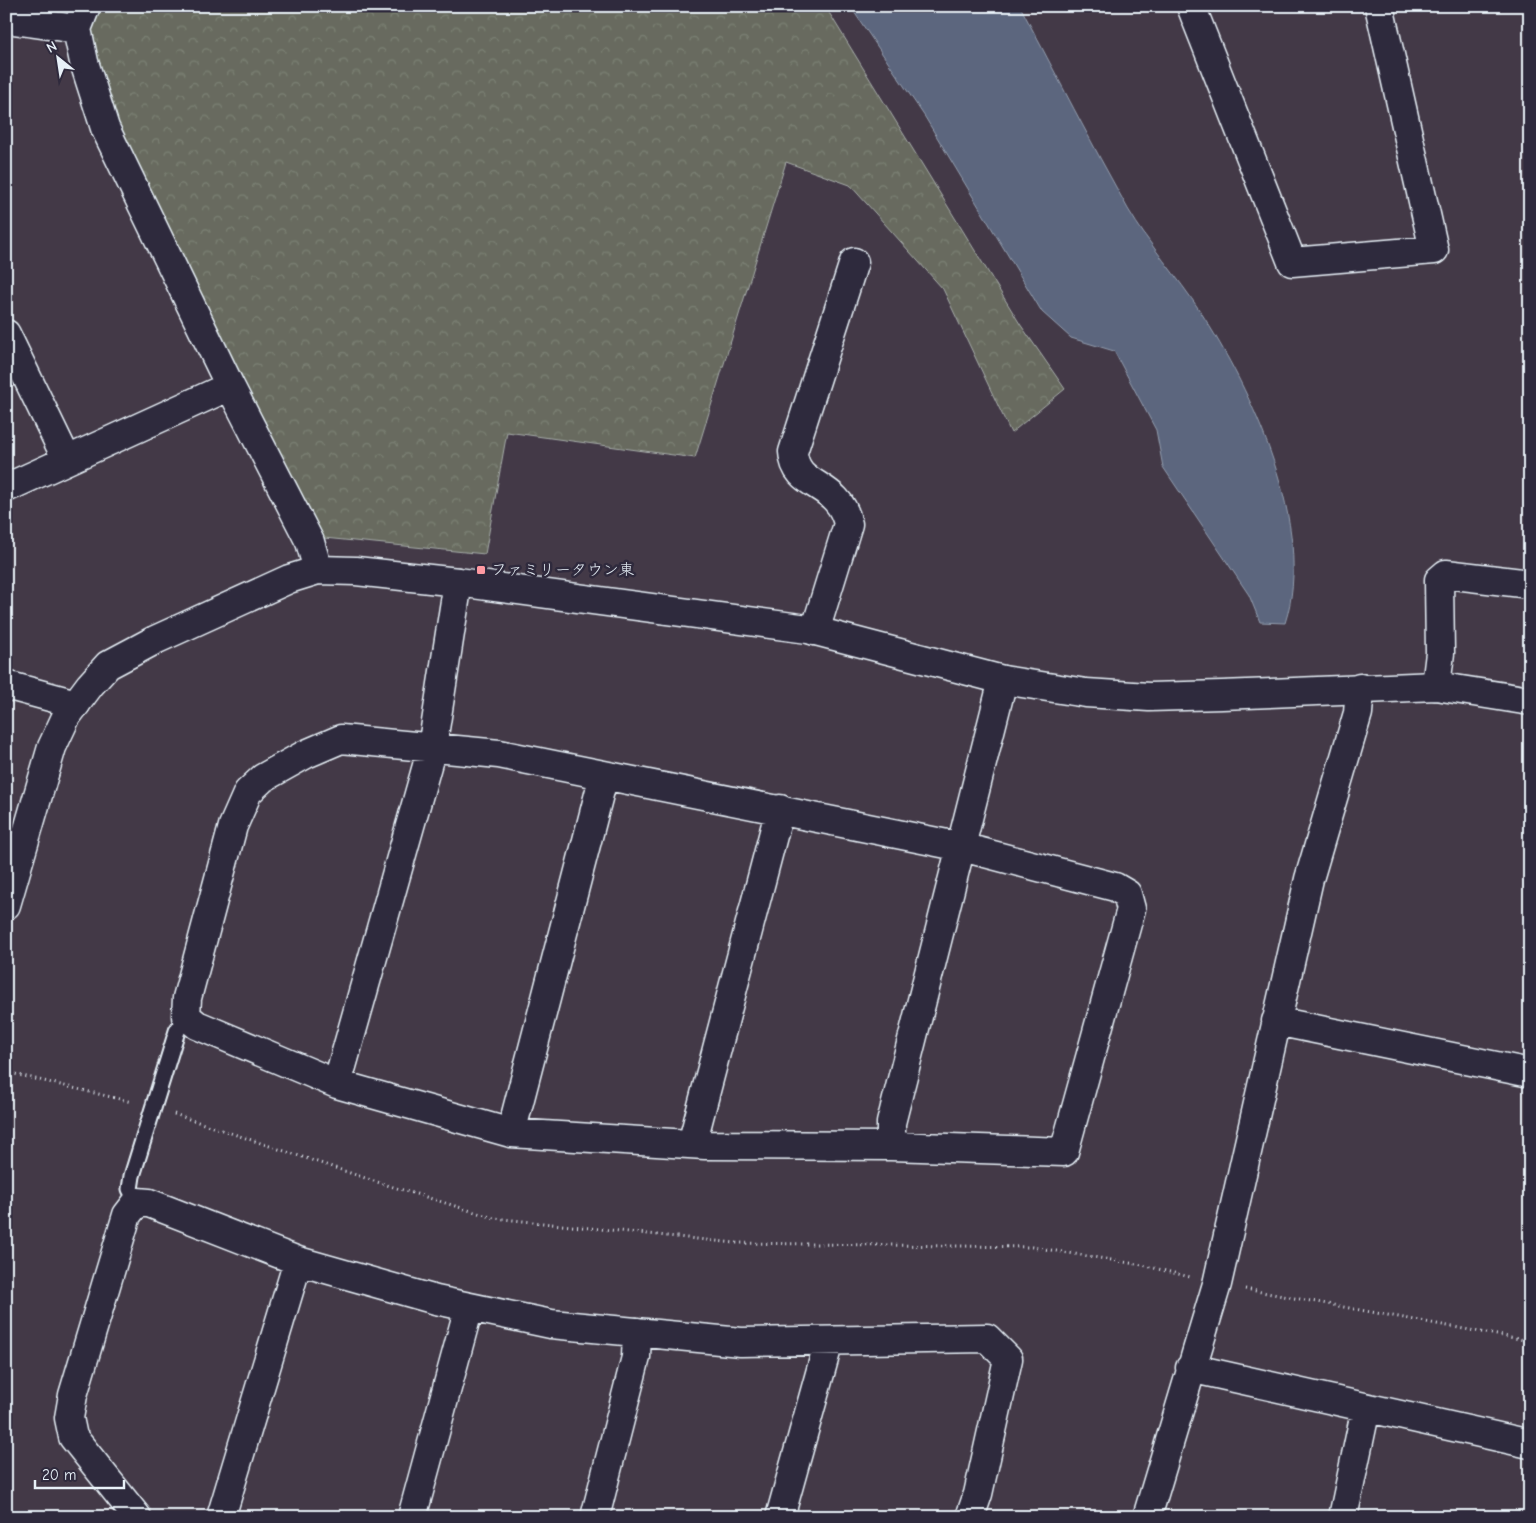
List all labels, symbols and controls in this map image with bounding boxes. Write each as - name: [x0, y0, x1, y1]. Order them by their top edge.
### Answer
- north arrow: [32, 32, 82, 82]
- text: N: [44, 38, 60, 57]
- place label: ファミリータウン東: [491, 561, 635, 579]
- marker: ファミリータウン東: [475, 564, 487, 576]
- scale bar: [35, 1458, 124, 1490]
- text: 20 m: [42, 1466, 76, 1484]

